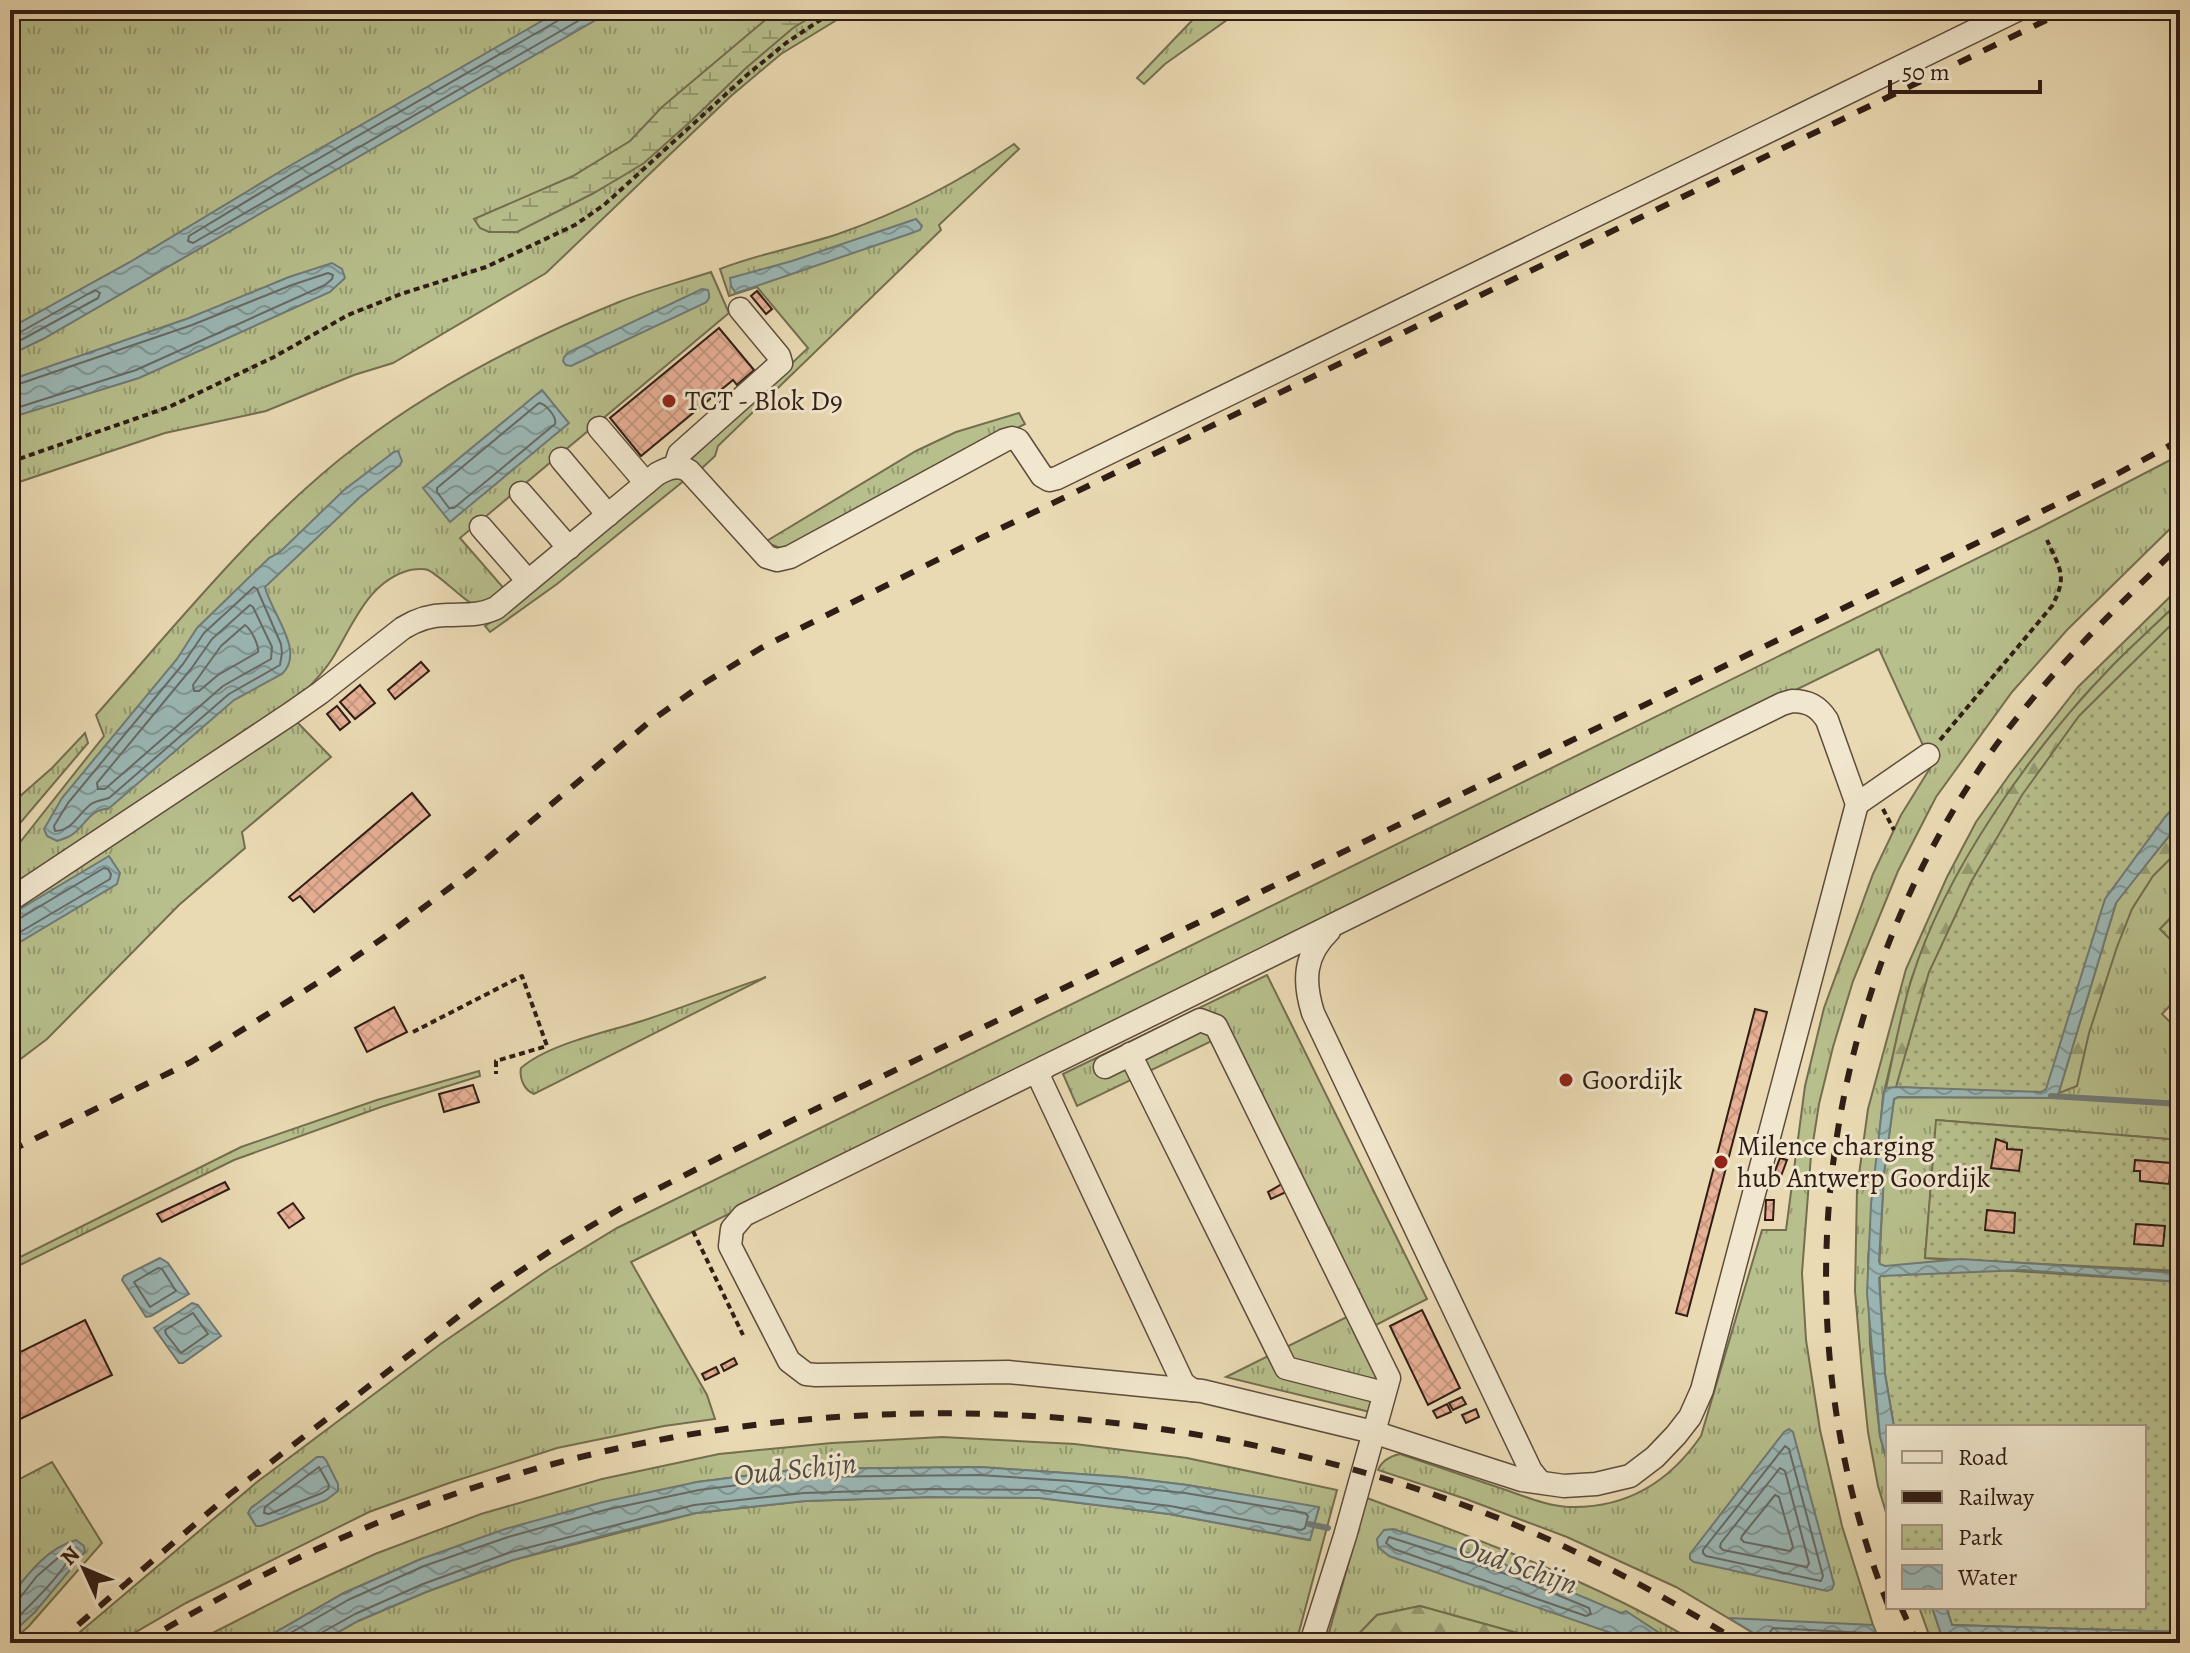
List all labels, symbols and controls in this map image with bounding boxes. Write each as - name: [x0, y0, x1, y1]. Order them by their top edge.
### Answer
- scale bar: [1890, 44, 2040, 94]
- text: 50 m: [1902, 56, 1950, 88]
- place label: TCT - Blok D9: [685, 382, 843, 420]
- marker: TCT - Blok D9: [660, 392, 678, 410]
- place label: Goordijk: [1582, 1061, 1682, 1099]
- marker: Goordijk: [1557, 1071, 1575, 1089]
- place label: Milence charging hub Antwerp Goordijk: [1737, 1127, 1991, 1197]
- marker: Milence charging hub Antwerp Goordijk: [1712, 1153, 1730, 1171]
- legend: [1886, 1425, 2146, 1609]
- text: Road: [1958, 1441, 2008, 1473]
- water label: Oud Schijn: [732, 1443, 858, 1495]
- text: Railway: [1958, 1481, 2034, 1513]
- text: Park: [1958, 1521, 2003, 1553]
- water label: Oud Schijn: [1453, 1526, 1583, 1604]
- north arrow: [44, 1529, 124, 1609]
- text: N: [54, 1540, 87, 1572]
- text: Water: [1957, 1561, 2018, 1593]

